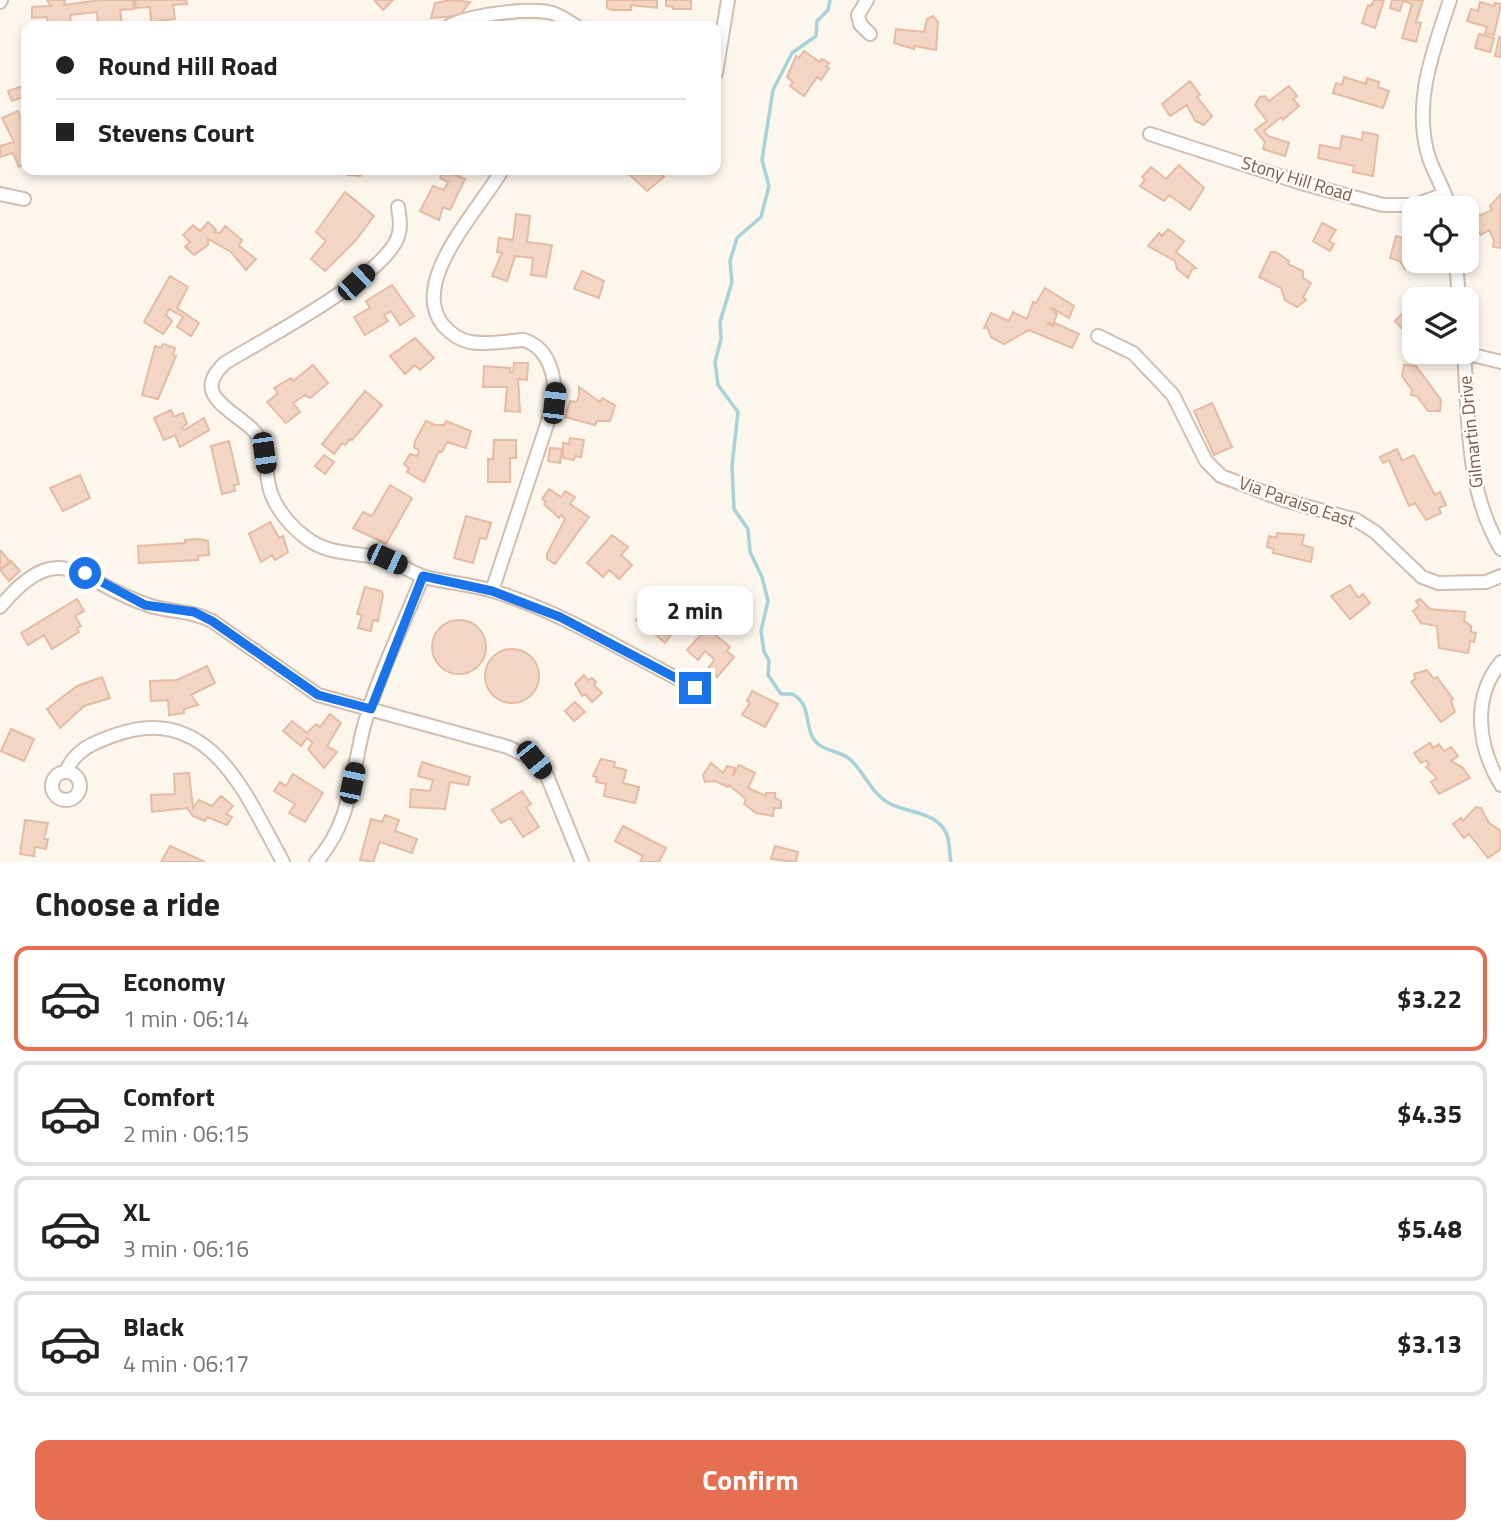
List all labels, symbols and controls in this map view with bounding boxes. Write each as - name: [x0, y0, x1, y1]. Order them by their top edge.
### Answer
- text: Round Hill Road: [98, 46, 278, 85]
- text: Stevens Court: [98, 113, 254, 152]
- street label: Stony Hill Road: [1238, 149, 1356, 208]
- map controls: [1402, 196, 1479, 364]
- button: locate: [1402, 196, 1479, 273]
- car: [334, 260, 379, 304]
- button: layers: [1402, 287, 1479, 364]
- street label: Gilmartin Drive: [1451, 375, 1490, 490]
- car: [542, 381, 567, 425]
- car: [251, 431, 278, 475]
- street label: Via Paraiso East: [1235, 469, 1360, 534]
- car: [364, 541, 411, 577]
- route start: [69, 557, 101, 589]
- callout: 2 min: [637, 586, 753, 636]
- text: 2 min: [667, 593, 723, 628]
- route end: [679, 672, 711, 704]
- car: [513, 737, 556, 783]
- car: [338, 760, 367, 806]
- text: Choose a ride: [35, 880, 220, 928]
- text: Economy: [123, 962, 225, 1001]
- icon: car: [39, 967, 102, 1030]
- text: $3.22: [1397, 979, 1462, 1018]
- text: 1 min · 06:14: [123, 1001, 249, 1036]
- text: Comfort: [123, 1077, 215, 1116]
- icon: car: [39, 1082, 102, 1145]
- text: $4.35: [1397, 1094, 1462, 1133]
- text: 2 min · 06:15: [123, 1116, 249, 1151]
- text: XL: [123, 1192, 150, 1231]
- icon: car: [39, 1197, 102, 1260]
- text: $5.48: [1397, 1209, 1462, 1248]
- text: 3 min · 06:16: [123, 1231, 249, 1266]
- text: Black: [123, 1307, 184, 1346]
- icon: car: [39, 1312, 102, 1375]
- text: $3.13: [1397, 1324, 1462, 1363]
- text: 4 min · 06:17: [123, 1346, 249, 1381]
- button: Confirm: [35, 1440, 1466, 1520]

